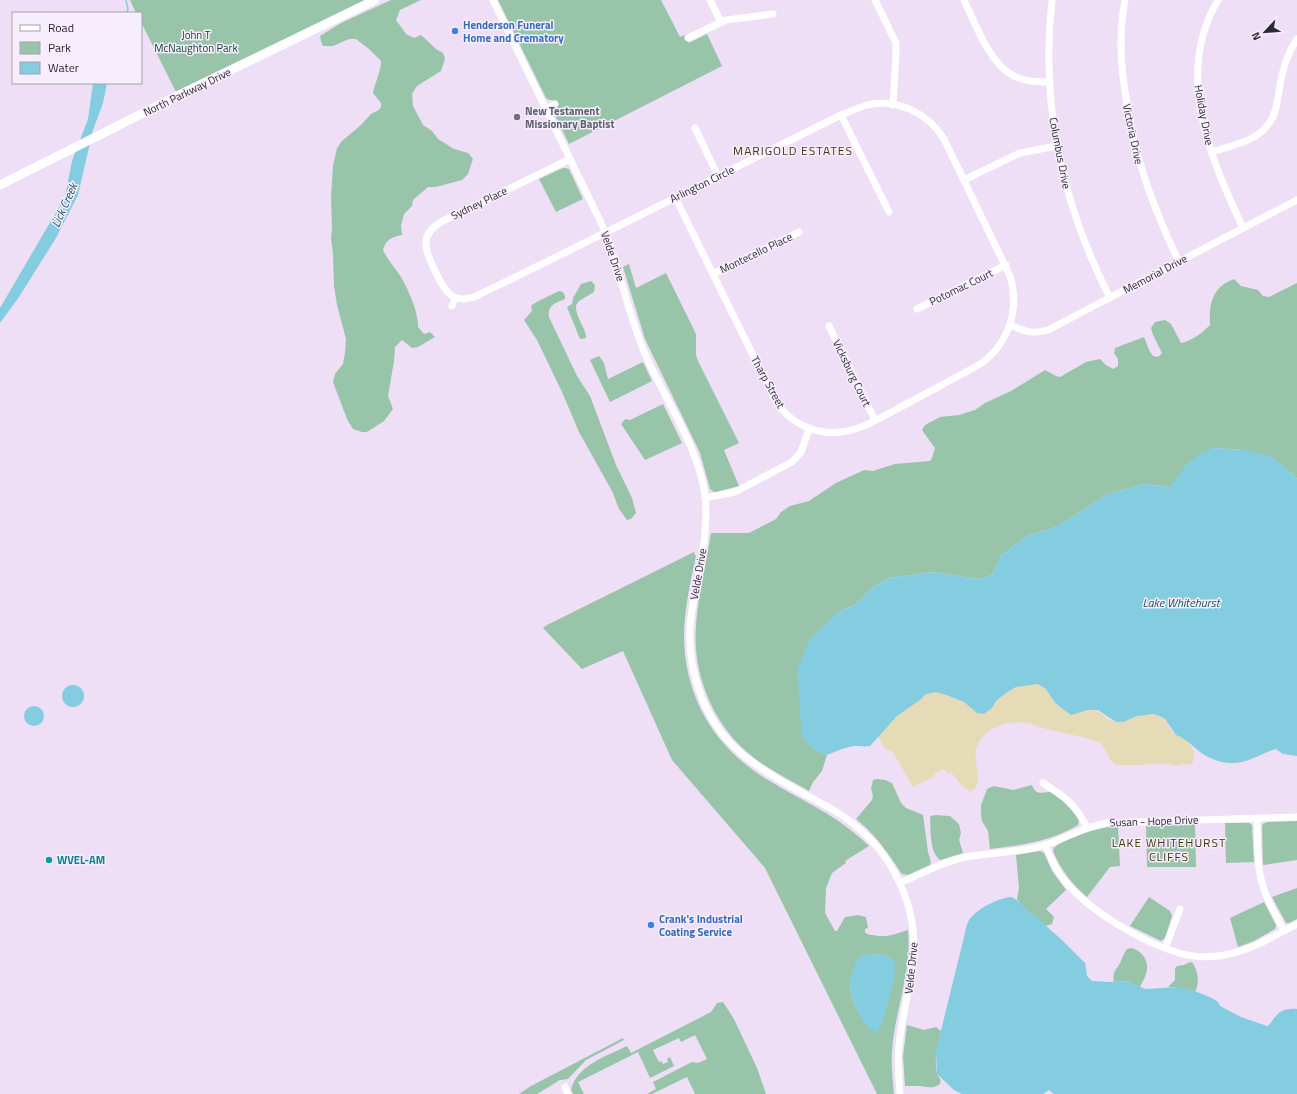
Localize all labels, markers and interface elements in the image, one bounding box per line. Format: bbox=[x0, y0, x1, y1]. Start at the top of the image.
legend bbox=[12, 12, 142, 84]
north arrow bbox=[1245, 12, 1285, 52]
place label: Henderson Funeral Home and Crematory bbox=[463, 17, 564, 46]
text: Road bbox=[48, 18, 74, 37]
marker: Henderson Funeral Home and Crematory bbox=[450, 26, 460, 36]
park label: John T McNaughton Park bbox=[154, 27, 238, 56]
text: N bbox=[1247, 29, 1265, 43]
text: Park bbox=[48, 38, 71, 57]
text: Water bbox=[48, 58, 79, 77]
street label: North Parkway Drive bbox=[140, 64, 234, 120]
street label: Holiday Drive bbox=[1190, 83, 1218, 147]
street label: Victoria Drive bbox=[1119, 102, 1147, 166]
place label: New Testament Missionary Baptist bbox=[525, 103, 614, 132]
marker: New Testament Missionary Baptist bbox=[512, 112, 522, 122]
street label: Columbus Drive bbox=[1045, 116, 1075, 191]
district label: MARIGOLD ESTATES bbox=[733, 141, 853, 160]
street label: Arlington Circle bbox=[667, 161, 737, 207]
water label: Lick Creek bbox=[46, 178, 83, 230]
street label: Sydney Place bbox=[448, 182, 510, 224]
street label: Montecello Place bbox=[717, 228, 795, 277]
street label: Velde Drive bbox=[597, 229, 629, 284]
street label: Memorial Drive bbox=[1120, 250, 1190, 298]
street label: Potomac Court bbox=[926, 265, 996, 309]
street label: Vicksburg Court bbox=[829, 337, 875, 409]
street label: Tharp Street bbox=[747, 353, 789, 411]
street label: Velde Drive bbox=[686, 547, 710, 601]
water label: Lake Whitehurst bbox=[1143, 593, 1221, 612]
street label: Susan - Hope Drive bbox=[1109, 811, 1199, 831]
district label: LAKE WHITEHURST CLIFFS bbox=[1112, 833, 1226, 866]
place label: WVEL-AM bbox=[57, 852, 105, 868]
marker: WVEL-AM bbox=[44, 855, 54, 865]
place label: Crank's Industrial Coating Service bbox=[659, 911, 743, 940]
marker: Crank's Industrial Coating Service bbox=[646, 920, 656, 930]
street label: Velde Drive bbox=[900, 941, 922, 995]

